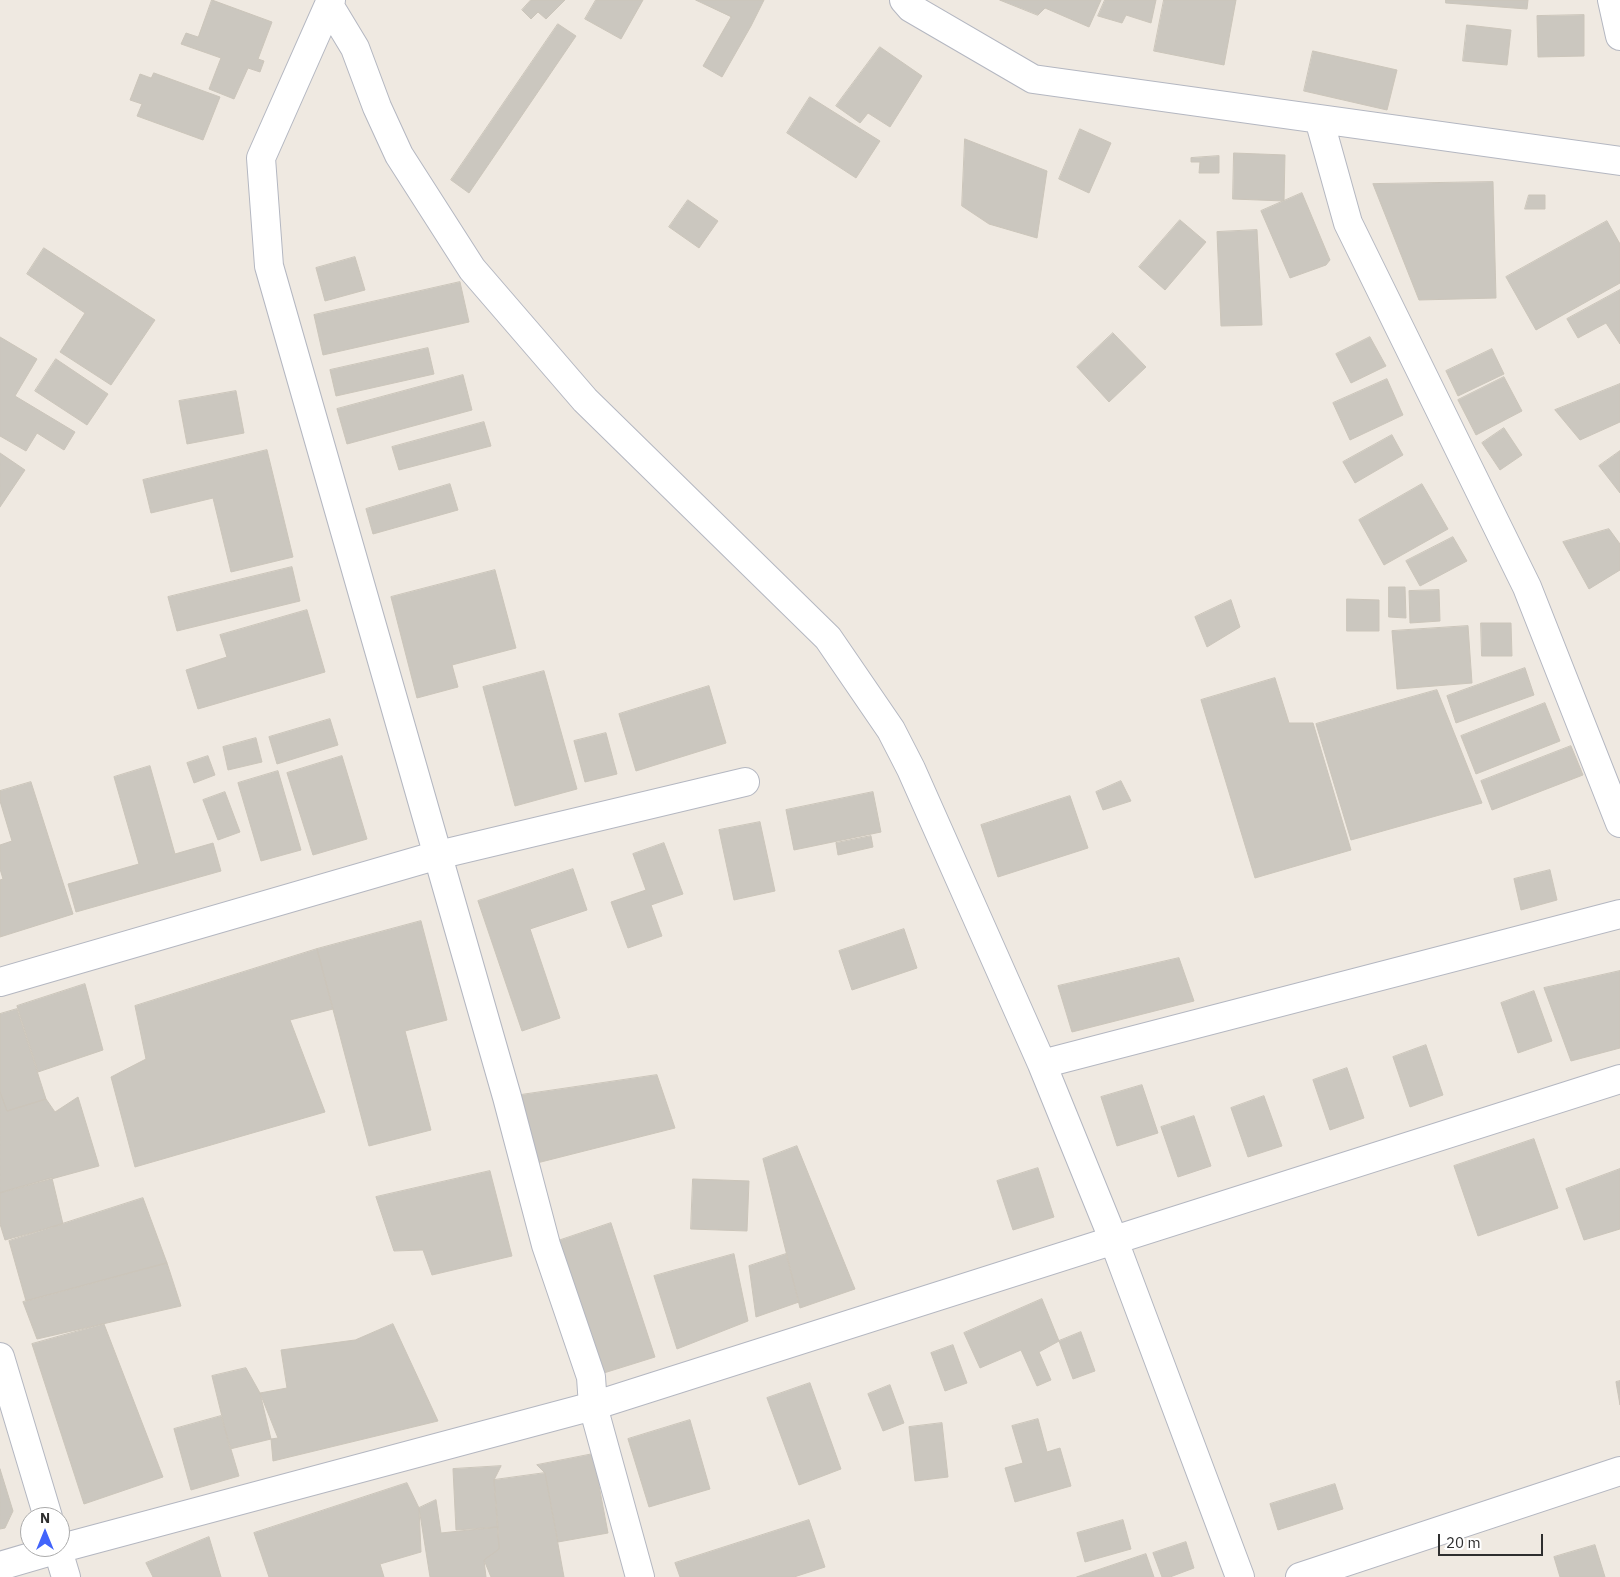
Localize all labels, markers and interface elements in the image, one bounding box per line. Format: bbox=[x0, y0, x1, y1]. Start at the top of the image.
north arrow bbox=[20, 1507, 70, 1557]
text: N bbox=[40, 1509, 50, 1527]
scale bar bbox=[1440, 1524, 1545, 1556]
text: 20 m bbox=[1446, 1533, 1481, 1552]

